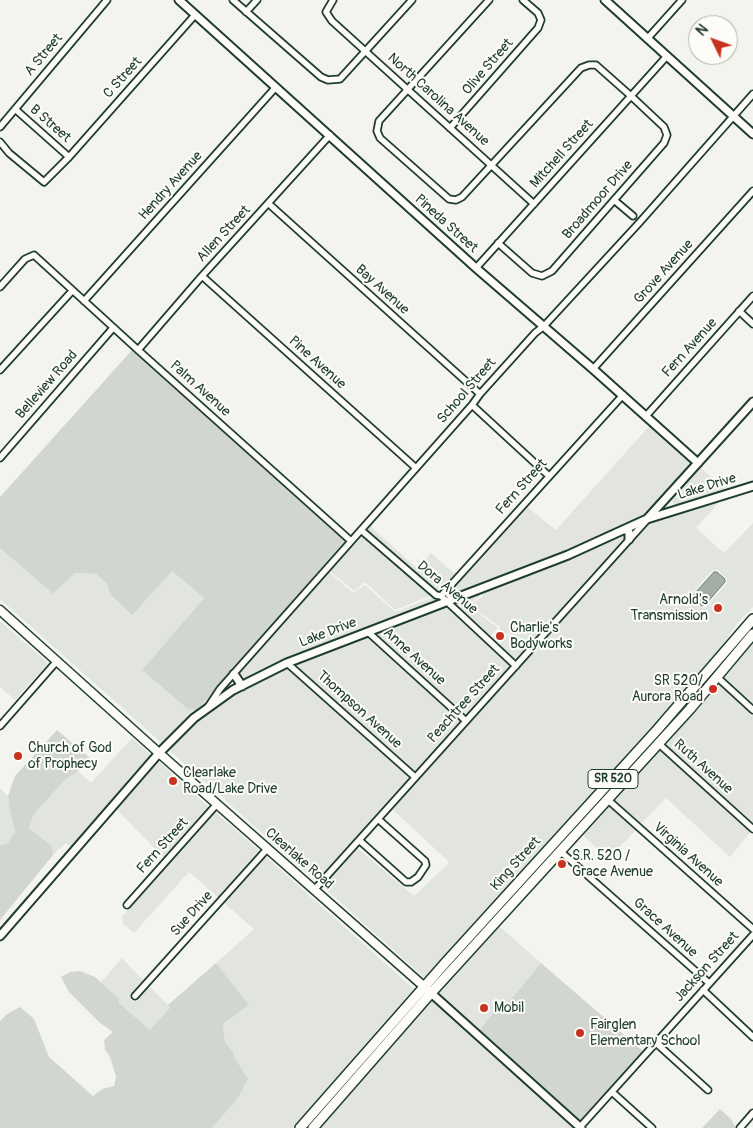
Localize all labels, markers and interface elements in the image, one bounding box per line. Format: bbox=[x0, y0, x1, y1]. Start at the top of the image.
north arrow bbox=[688, 15, 738, 65]
text: N bbox=[693, 21, 712, 40]
street label: A Street bbox=[21, 30, 67, 80]
street label: Olive Street bbox=[459, 35, 517, 99]
street label: North Carolina Avenue bbox=[384, 50, 492, 150]
street label: C Street bbox=[100, 54, 146, 102]
street label: B Street bbox=[26, 102, 74, 146]
street label: Mitchell Street bbox=[527, 116, 597, 192]
street label: Hendry Avenue bbox=[136, 148, 206, 224]
street label: Broadmoor Drive bbox=[559, 157, 637, 243]
street label: Pineda Street bbox=[411, 191, 481, 257]
street label: Allen Street bbox=[194, 202, 254, 266]
street label: Grove Avenue bbox=[631, 236, 697, 308]
street label: Bay Avenue bbox=[352, 262, 412, 318]
street label: Fern Avenue bbox=[659, 315, 721, 381]
street label: Pine Avenue bbox=[285, 333, 349, 393]
street label: Belleview Road bbox=[13, 347, 81, 423]
street label: School Street bbox=[434, 355, 500, 427]
street label: Palm Avenue bbox=[166, 357, 234, 421]
street label: Fern Street bbox=[493, 456, 551, 518]
street label: Lake Drive bbox=[676, 470, 738, 504]
street label: Dora Avenue bbox=[413, 558, 481, 618]
place label: Arnold's Transmission bbox=[630, 592, 708, 624]
marker: Arnold's Transmission bbox=[712, 602, 724, 614]
street label: Lake Drive bbox=[297, 614, 359, 652]
place label: Charlie's Bodyworks bbox=[510, 620, 572, 652]
street label: Anne Avenue bbox=[379, 625, 449, 689]
marker: Charlie's Bodyworks bbox=[494, 630, 506, 642]
street label: Peachtree Street bbox=[424, 661, 504, 747]
street label: Thompson Avenue bbox=[313, 668, 405, 752]
place label: SR 520/ Aurora Road bbox=[632, 673, 703, 706]
marker: SR 520/ Aurora Road bbox=[707, 683, 719, 695]
street label: Ruth Avenue bbox=[670, 736, 736, 798]
place label: Church of God of Prophecy bbox=[28, 740, 112, 772]
marker: Church of God of Prophecy bbox=[12, 750, 24, 762]
place label: Clearlake Road/Lake Drive bbox=[183, 765, 277, 798]
road number: SR 520 bbox=[588, 770, 638, 789]
marker: Clearlake Road/Lake Drive bbox=[167, 775, 179, 787]
street label: Fern Street bbox=[134, 815, 192, 877]
street label: Virginia Avenue bbox=[650, 819, 726, 891]
street label: Clearlake Road bbox=[261, 825, 337, 893]
street label: King Street bbox=[487, 834, 545, 894]
place label: S.R. 520 / Grace Avenue bbox=[572, 848, 653, 880]
marker: S.R. 520 / Grace Avenue bbox=[556, 858, 568, 870]
street label: Sue Drive bbox=[167, 888, 217, 940]
street label: Grace Avenue bbox=[629, 895, 701, 961]
street label: Jackson Street bbox=[671, 928, 743, 1006]
place label: Mobil bbox=[494, 1000, 524, 1016]
marker: Mobil bbox=[478, 1002, 490, 1014]
place label: Fairglen Elementary School bbox=[590, 1017, 701, 1050]
marker: Fairglen Elementary School bbox=[574, 1027, 586, 1039]

